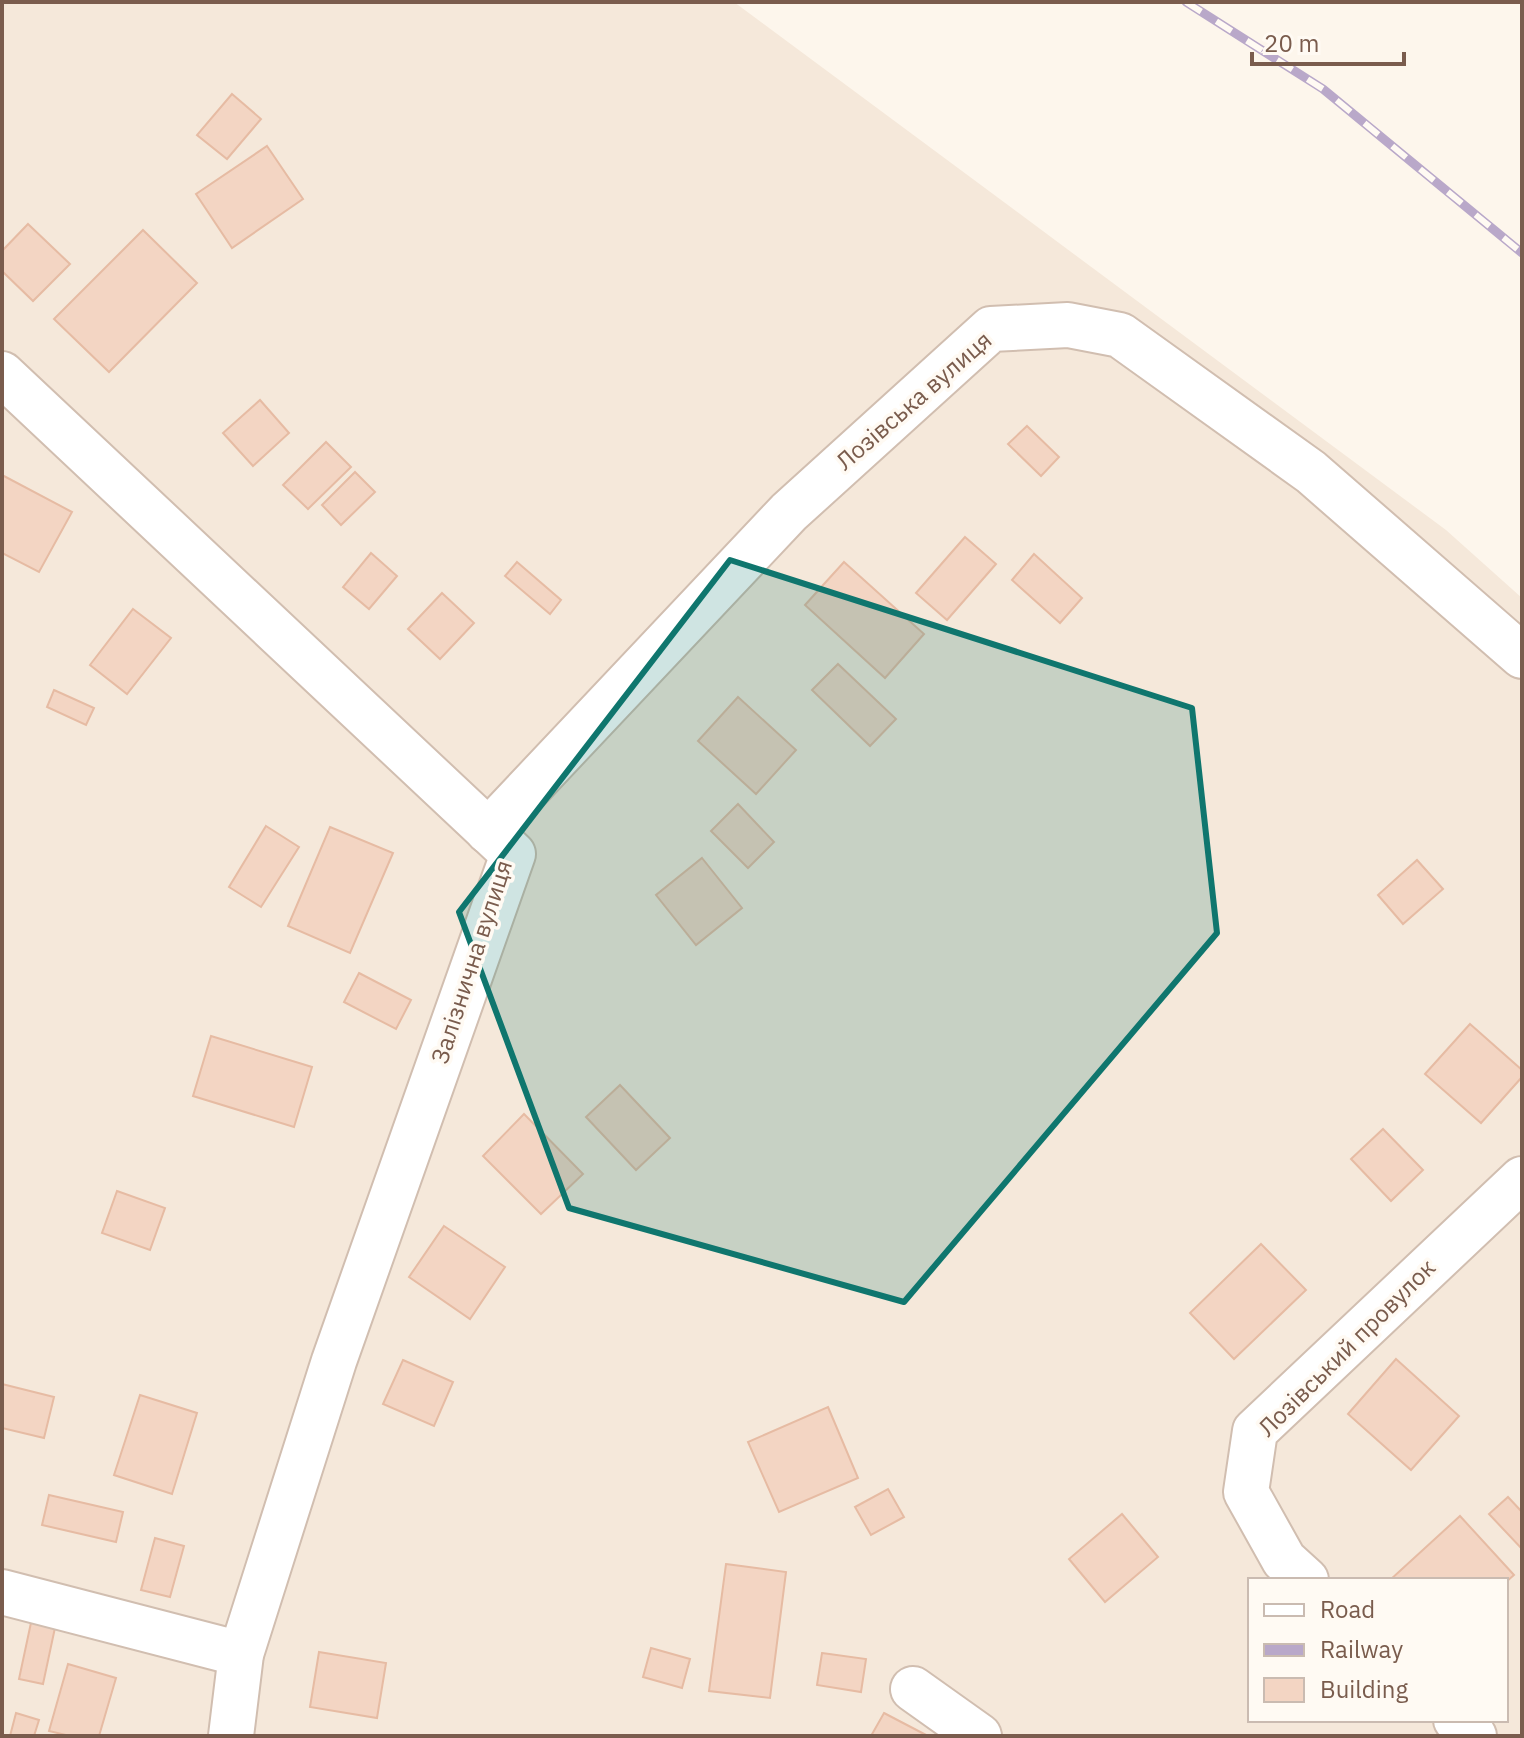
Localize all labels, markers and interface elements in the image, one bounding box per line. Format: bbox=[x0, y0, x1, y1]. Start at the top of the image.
scale bar bbox=[1252, 16, 1404, 66]
text: 20 m bbox=[1264, 27, 1319, 59]
street label: Лозівська вулиця bbox=[829, 324, 998, 477]
street label: Залізнична вулиця bbox=[423, 856, 519, 1068]
street label: Лозівський провулок bbox=[1251, 1252, 1442, 1443]
legend bbox=[1248, 1578, 1508, 1722]
text: Road bbox=[1320, 1593, 1375, 1625]
text: Railway bbox=[1320, 1633, 1403, 1665]
text: Building bbox=[1320, 1673, 1408, 1705]

